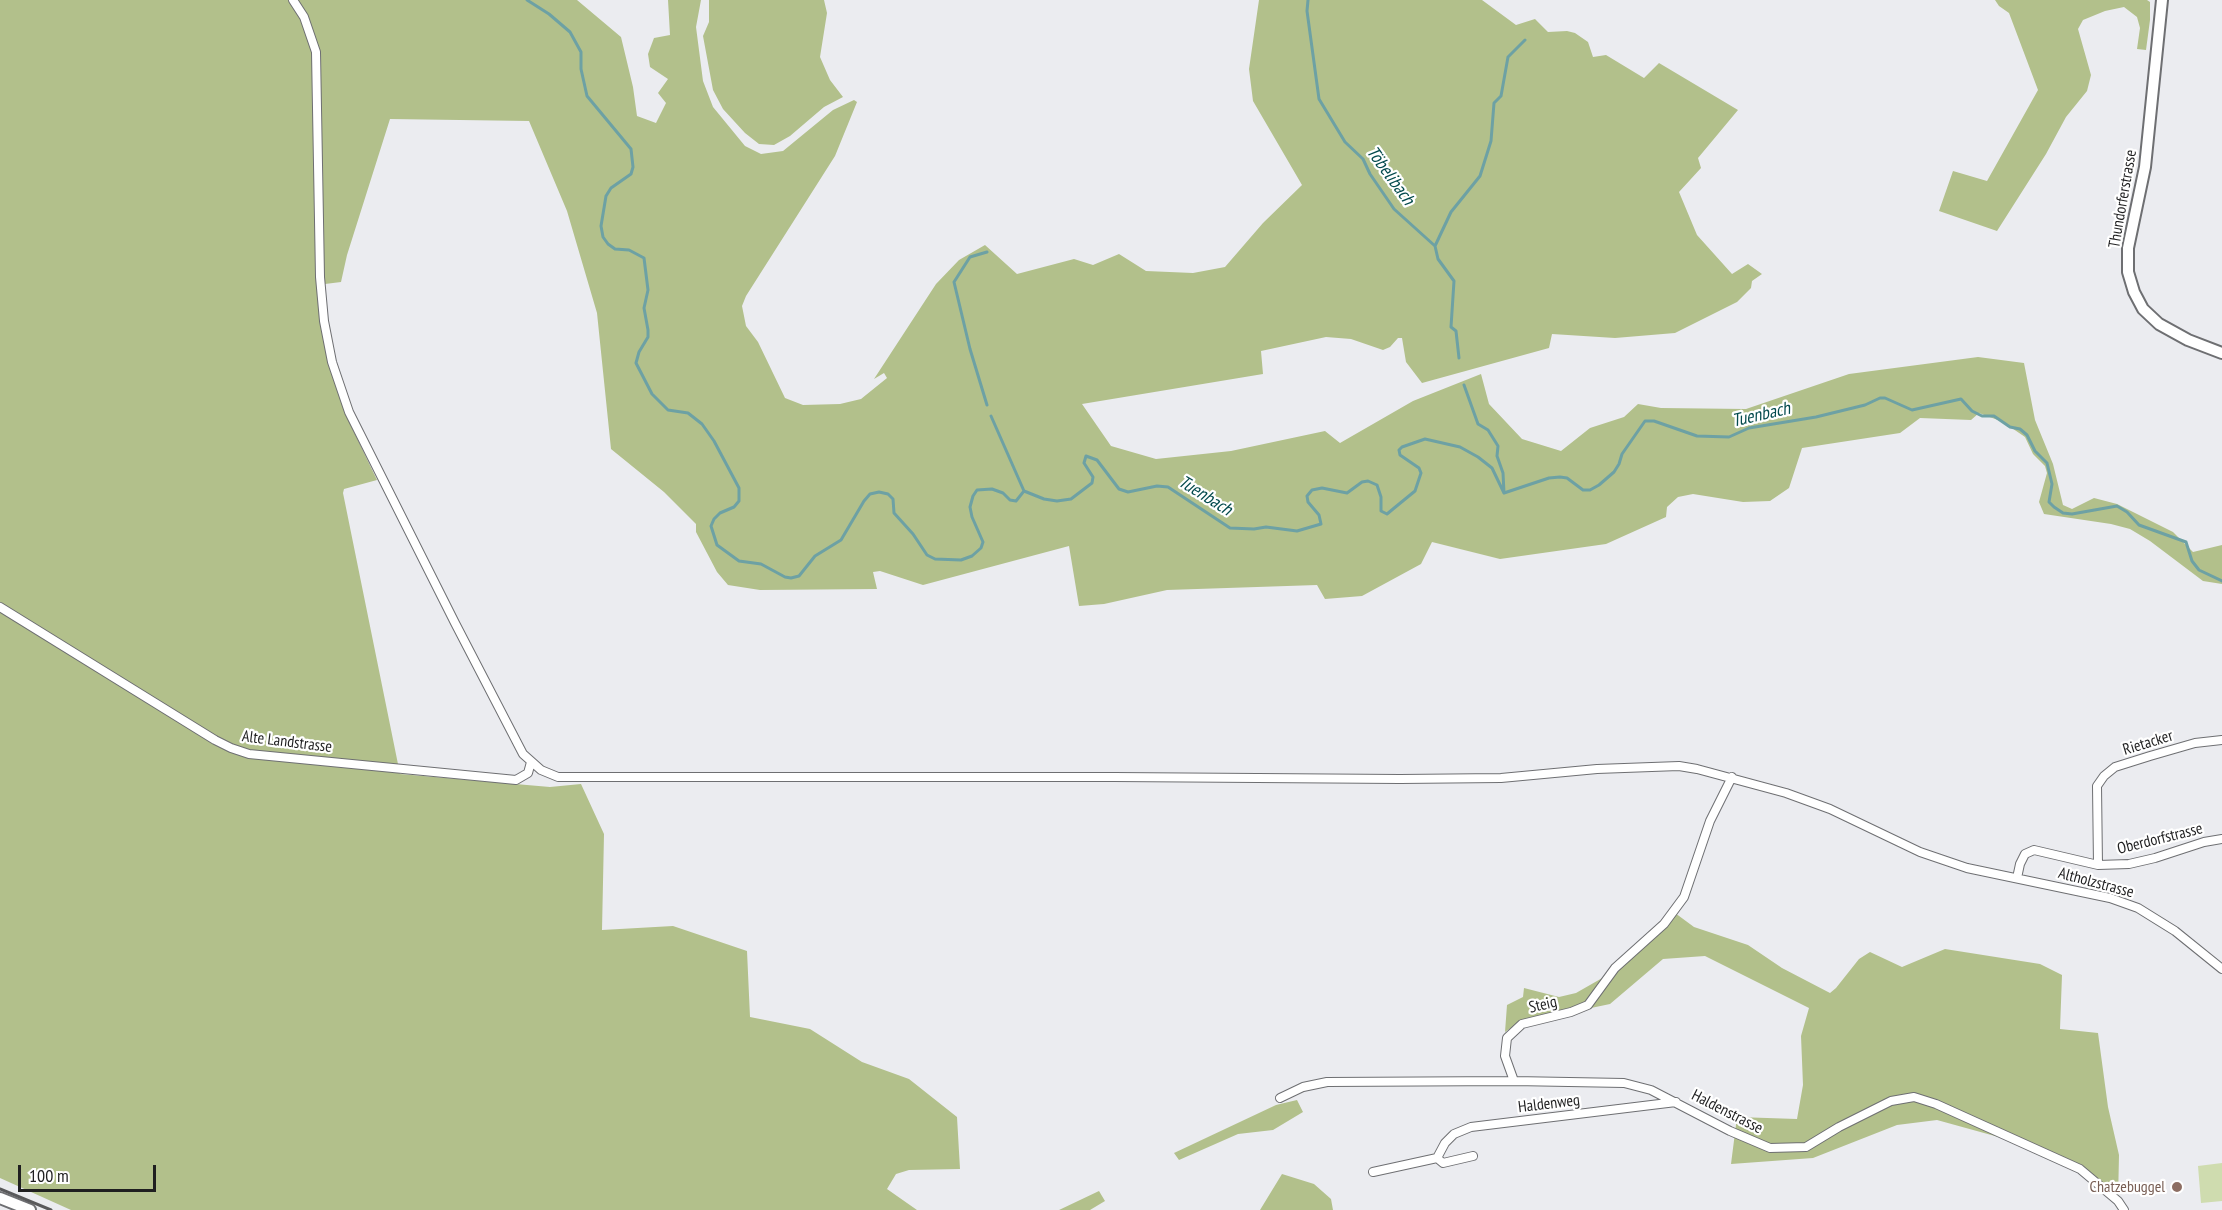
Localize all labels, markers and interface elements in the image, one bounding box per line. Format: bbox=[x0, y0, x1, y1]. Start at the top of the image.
water label: Töbelibach bbox=[1362, 142, 1418, 210]
street label: Thundorferstrasse bbox=[2105, 148, 2141, 250]
water label: Tuenbach bbox=[1730, 398, 1792, 432]
water label: Tuenbach bbox=[1174, 471, 1236, 521]
street label: Rietacker bbox=[2121, 726, 2175, 760]
street label: Alte Landstrasse bbox=[241, 727, 333, 757]
street label: Oberdorfstrasse bbox=[2115, 819, 2205, 859]
street label: Altholzstrasse bbox=[2056, 864, 2136, 902]
street label: Steig bbox=[1527, 992, 1559, 1018]
street label: Haldenstrasse bbox=[1688, 1086, 1766, 1138]
street label: Haldenweg bbox=[1517, 1091, 1581, 1117]
scale bar bbox=[21, 1153, 159, 1191]
text: 100 m bbox=[29, 1164, 69, 1187]
place label: Chatzebuggel bbox=[2090, 1177, 2165, 1197]
marker: Chatzebuggel bbox=[2170, 1180, 2184, 1194]

